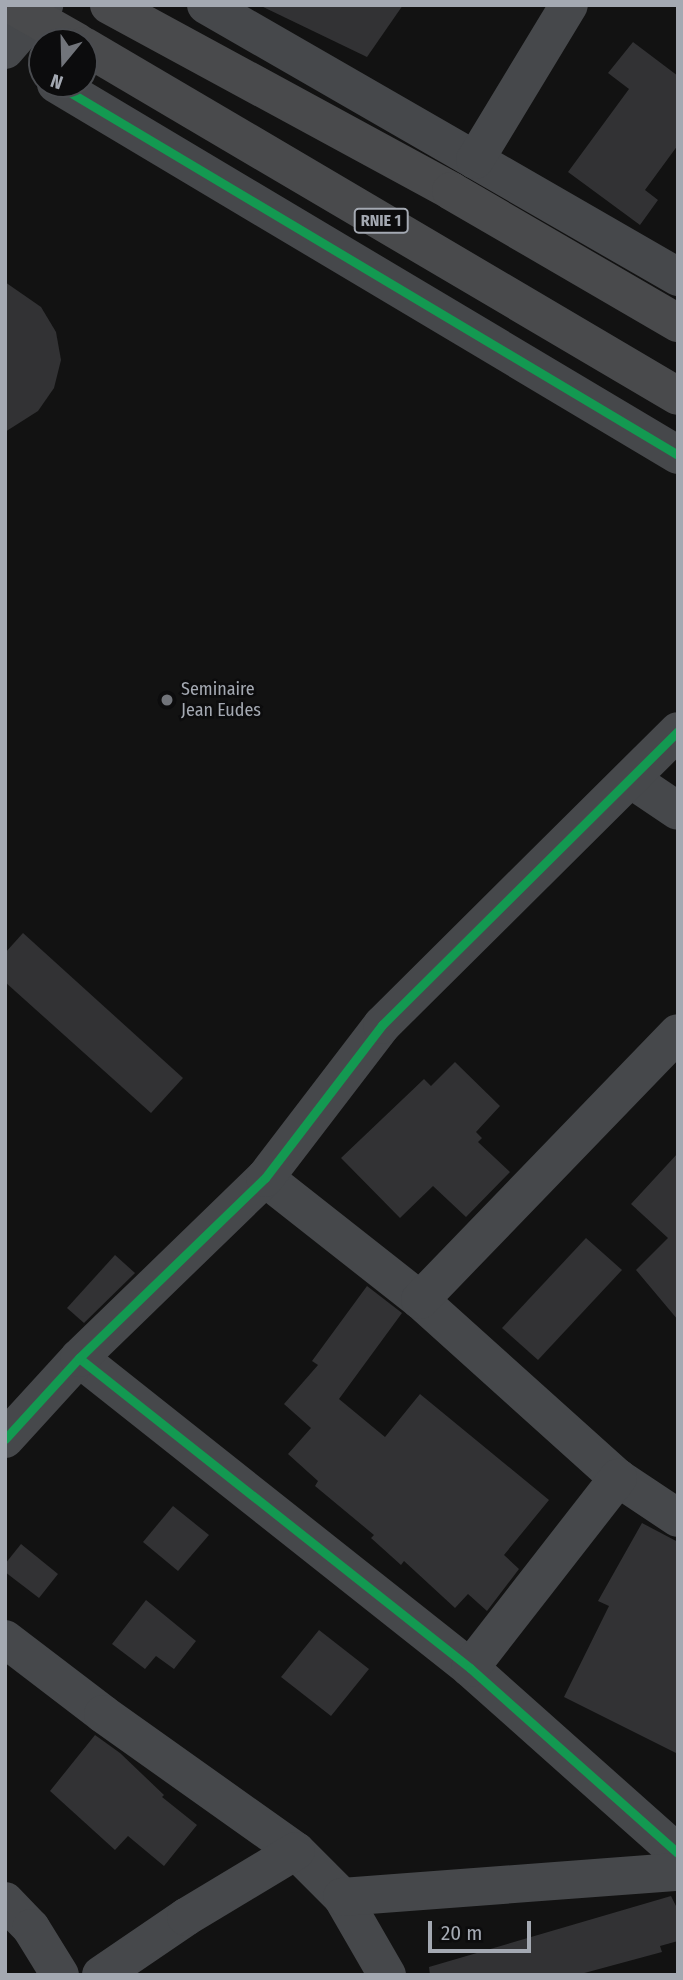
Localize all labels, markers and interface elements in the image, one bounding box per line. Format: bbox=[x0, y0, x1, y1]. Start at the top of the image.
north arrow bbox=[28, 28, 98, 98]
text: N bbox=[48, 69, 66, 94]
road number: RNIE 1 bbox=[353, 209, 409, 234]
place label: Seminaire Jean Eudes bbox=[181, 679, 261, 722]
marker: Seminaire Jean Eudes bbox=[159, 692, 175, 708]
scale bar bbox=[431, 1906, 534, 1950]
text: 20 m bbox=[441, 1920, 482, 1946]

